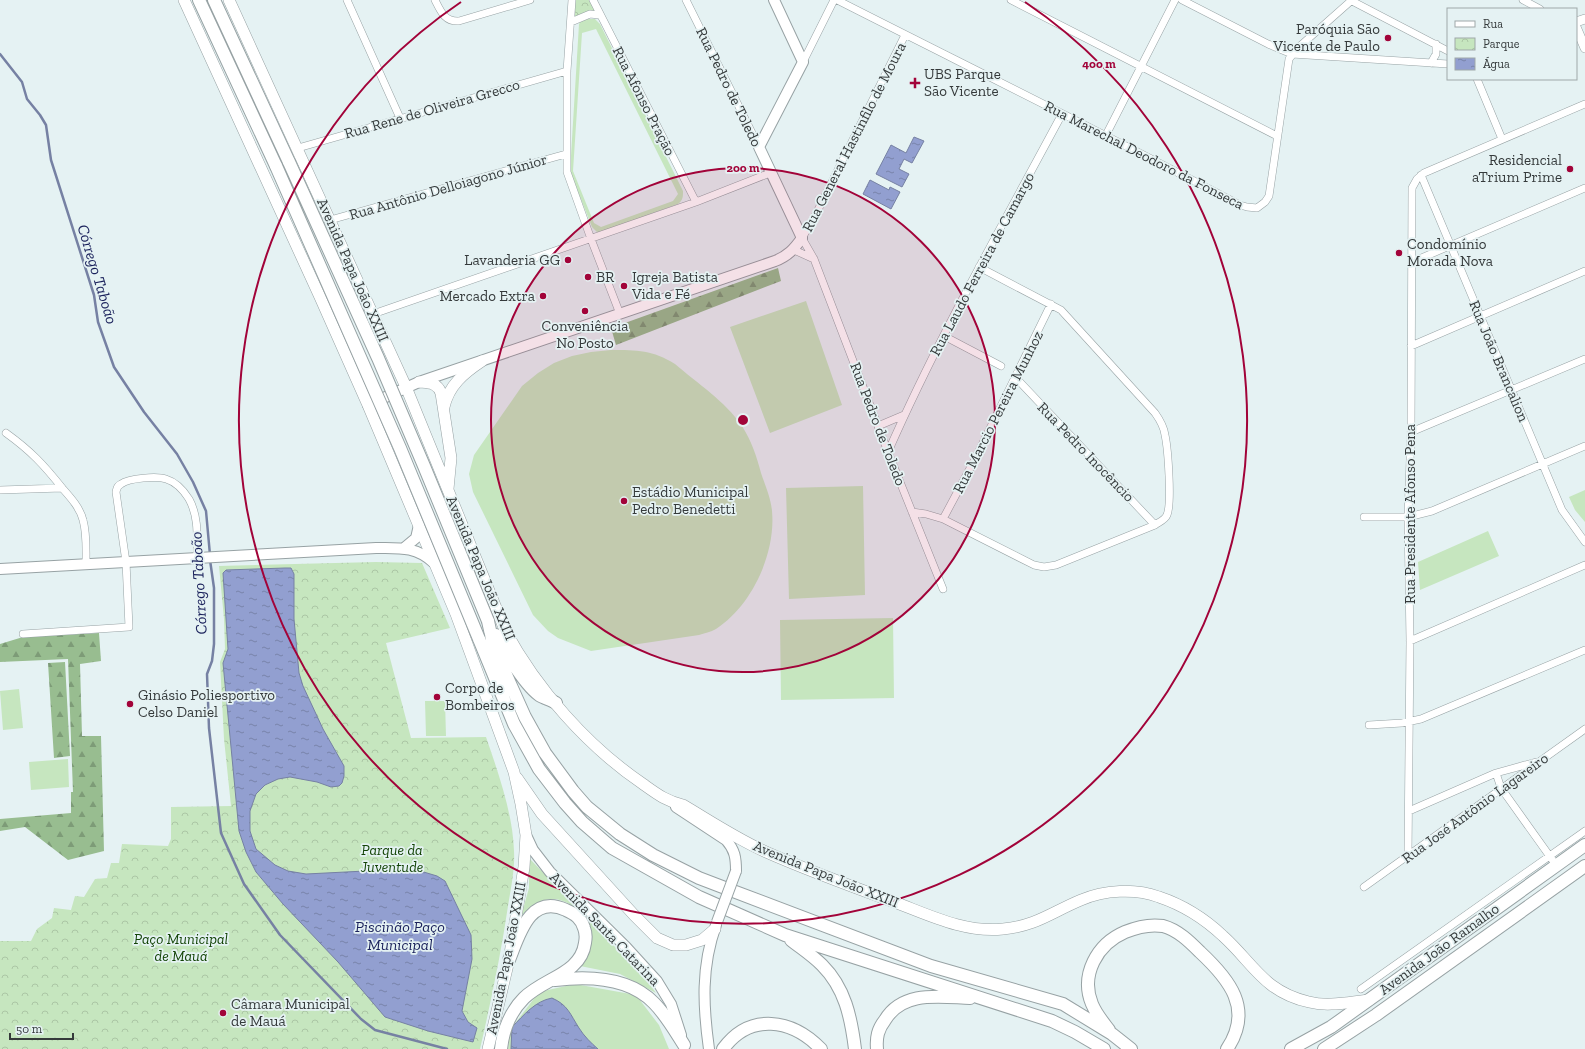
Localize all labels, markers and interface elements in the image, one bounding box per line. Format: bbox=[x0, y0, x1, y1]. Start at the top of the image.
legend bbox=[1447, 8, 1577, 80]
text: Rua bbox=[1483, 17, 1503, 31]
place label: Paróquia São Vicente de Paulo bbox=[1272, 20, 1380, 55]
street label: Rua Pedro de Toledo bbox=[692, 24, 766, 150]
marker: Paróquia São Vicente de Paulo bbox=[1383, 33, 1393, 43]
text: Parque bbox=[1483, 37, 1520, 51]
street label: Rua General Hastinfilo de Moura bbox=[798, 39, 910, 235]
street label: Rua Afonso Pração bbox=[609, 43, 679, 159]
text: Água bbox=[1483, 56, 1510, 71]
text: 400 m bbox=[1082, 57, 1116, 71]
place label: UBS Parque São Vicente bbox=[924, 65, 1001, 100]
street label: Rua Rene de Oliveira Grecco bbox=[342, 75, 522, 143]
marker: UBS Parque São Vicente bbox=[909, 77, 921, 89]
street label: Rua Marechal Deodoro da Fonseca bbox=[1041, 97, 1247, 213]
street label: Rua Antônio Delloiagono Júnior bbox=[347, 150, 549, 224]
place label: Residencial aTrium Prime bbox=[1472, 151, 1562, 186]
text: 200 m bbox=[726, 161, 760, 175]
marker: Residencial aTrium Prime bbox=[1565, 164, 1575, 174]
street label: Rua Laudo Ferreira de Camargo bbox=[926, 169, 1038, 359]
street label: Avenida Papa João XXIII bbox=[313, 195, 393, 345]
water label: Córrego Taboão bbox=[73, 222, 122, 326]
place label: Condomínio Morada Nova bbox=[1407, 235, 1493, 270]
marker: Condomínio Morada Nova bbox=[1394, 248, 1404, 258]
place label: Lavanderia GG bbox=[464, 251, 560, 269]
marker: Lavanderia GG bbox=[563, 255, 573, 265]
place label: BR bbox=[596, 268, 615, 286]
place label: Igreja Batista Vida e Fé bbox=[631, 268, 718, 303]
marker: BR bbox=[583, 272, 593, 282]
marker: Igreja Batista Vida e Fé bbox=[619, 281, 629, 291]
place label: Mercado Extra bbox=[440, 287, 535, 305]
marker: Mercado Extra bbox=[538, 291, 548, 301]
street label: Rua João Brancalion bbox=[1465, 297, 1533, 425]
marker: Conveniência No Posto bbox=[580, 306, 590, 316]
place label: Conveniência No Posto bbox=[542, 317, 628, 352]
street label: Rua Marcio Pereira Munhoz bbox=[949, 328, 1047, 496]
street label: Rua Pedro de Toledo bbox=[846, 360, 910, 489]
street label: Rua Pedro Inocêncio bbox=[1034, 398, 1138, 506]
centre of rings bbox=[736, 413, 750, 427]
street label: Rua Presidente Afonso Pena bbox=[1401, 424, 1419, 604]
place label: Estádio Municipal Pedro Benedetti bbox=[632, 483, 749, 518]
street label: Avenida Papa João XXIII bbox=[442, 493, 520, 643]
marker: Estádio Municipal Pedro Benedetti bbox=[619, 496, 629, 506]
water label: Córrego Taboão bbox=[186, 531, 211, 635]
place label: Corpo de Bombeiros bbox=[445, 679, 515, 714]
place label: Ginásio Poliesportivo Celso Daniel bbox=[138, 686, 275, 721]
marker: Corpo de Bombeiros bbox=[432, 692, 442, 702]
marker: Ginásio Poliesportivo Celso Daniel bbox=[125, 699, 135, 709]
street label: Rua José Antônio Lagareiro bbox=[1398, 749, 1552, 867]
street label: Avenida Papa João XXIII bbox=[751, 837, 902, 911]
park label: Parque da Juventude bbox=[360, 841, 423, 876]
street label: Avenida Santa Catarina bbox=[546, 868, 664, 990]
street label: Avenida Papa João XXIII bbox=[482, 880, 530, 1036]
street label: Avenida João Ramalho bbox=[1375, 899, 1503, 999]
water label: Piscinão Paço Municipal bbox=[355, 917, 445, 954]
park label: Paço Municipal de Mauá bbox=[134, 930, 228, 965]
place label: Câmara Municipal de Mauá bbox=[231, 995, 350, 1030]
marker: Câmara Municipal de Mauá bbox=[218, 1008, 228, 1018]
scale bar bbox=[10, 1015, 73, 1041]
text: 50 m bbox=[16, 1022, 43, 1036]

